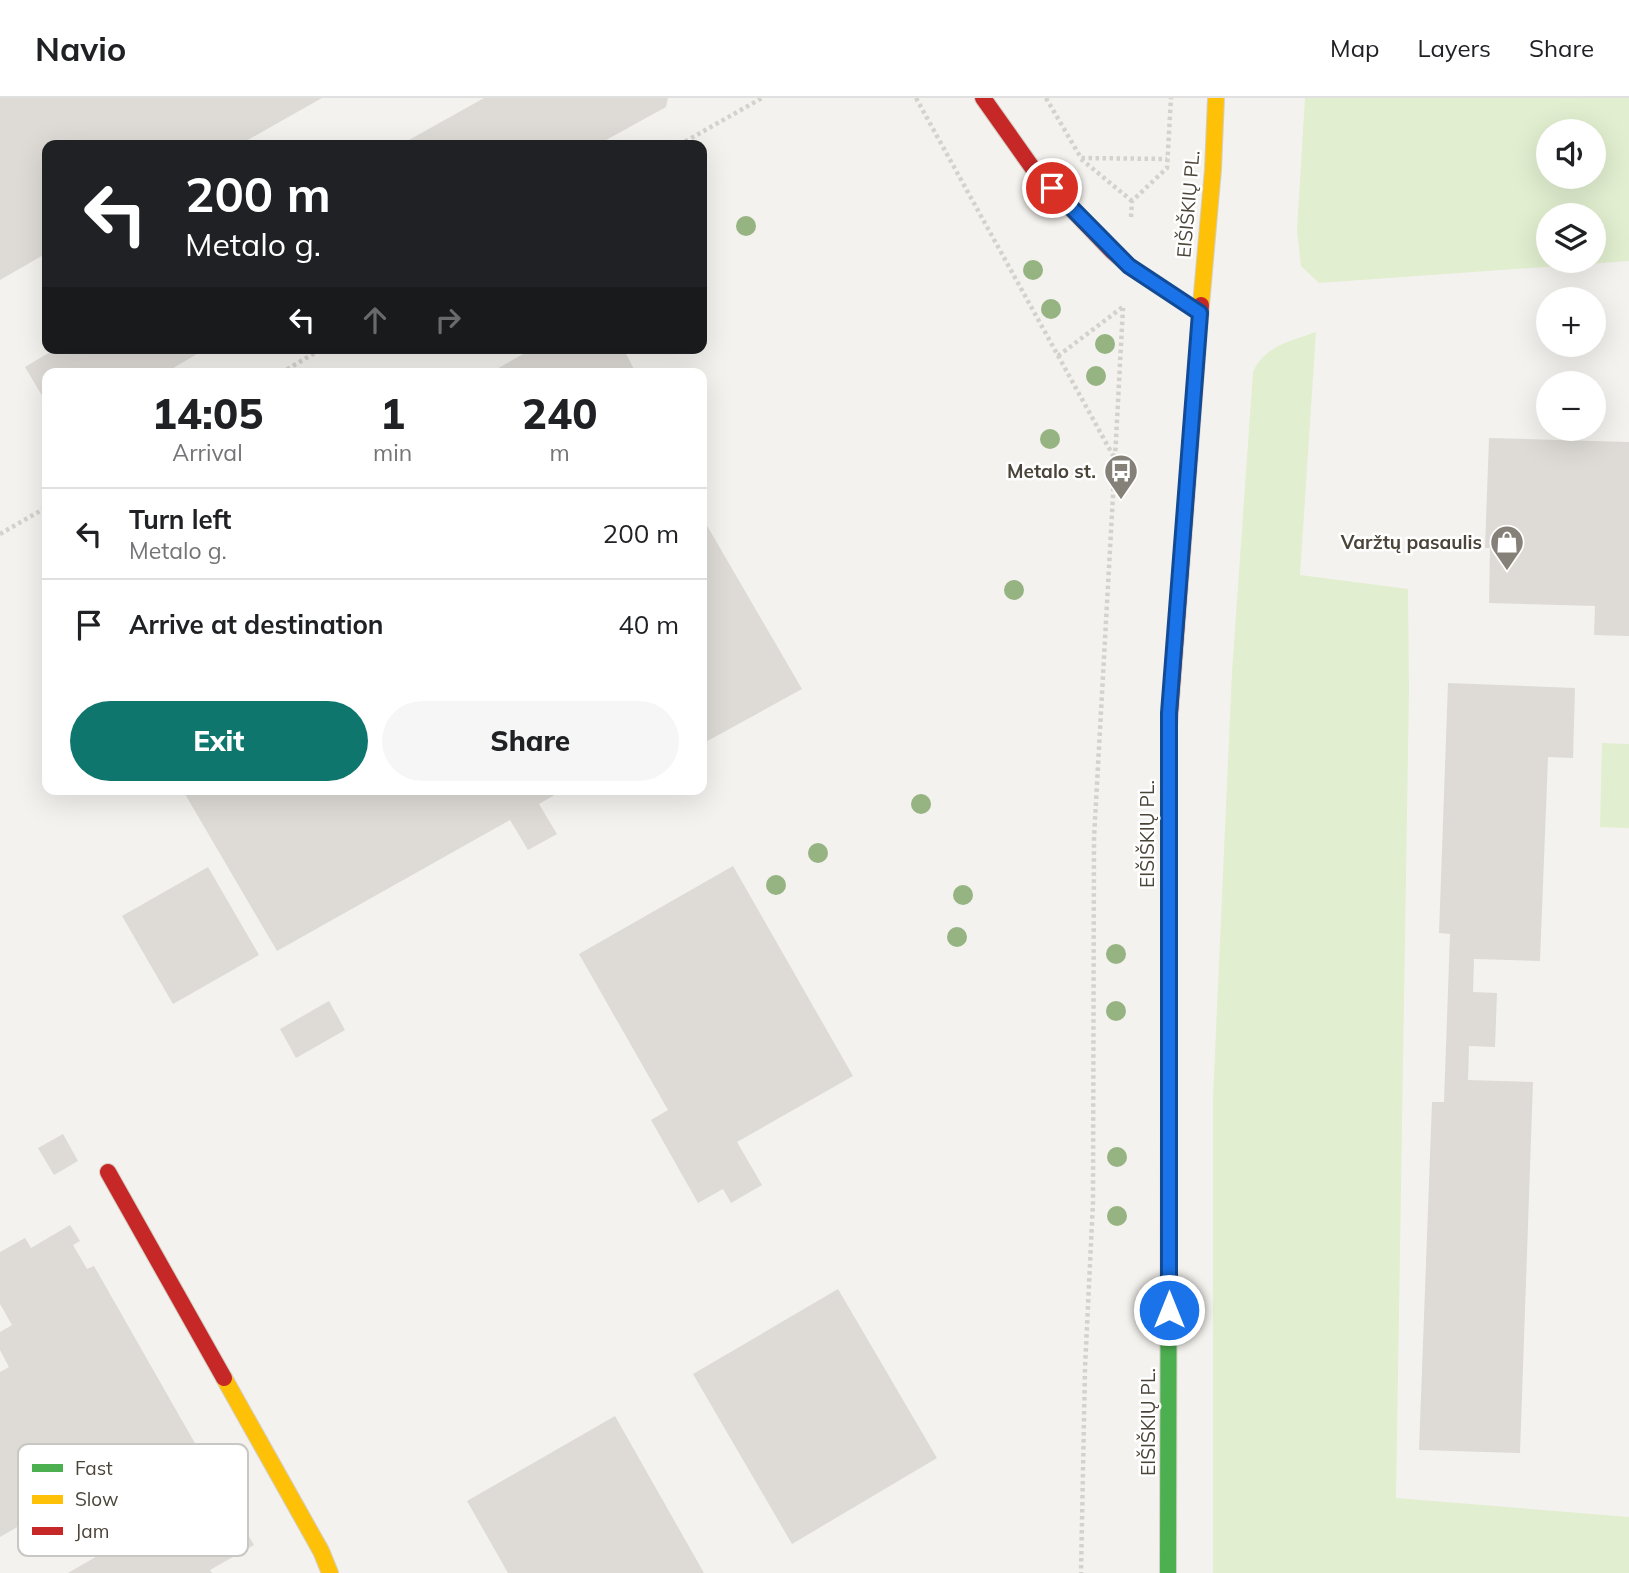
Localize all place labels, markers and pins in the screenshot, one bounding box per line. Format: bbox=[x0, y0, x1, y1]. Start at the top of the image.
pin bbox=[1022, 158, 1082, 218]
bus stop icon: Metalo st. bbox=[1102, 452, 1140, 501]
place label: Metalo st. bbox=[1007, 459, 1096, 483]
shop icon: Varžtų pasaulis bbox=[1488, 523, 1526, 572]
place label: Varžtų pasaulis bbox=[1340, 530, 1482, 554]

